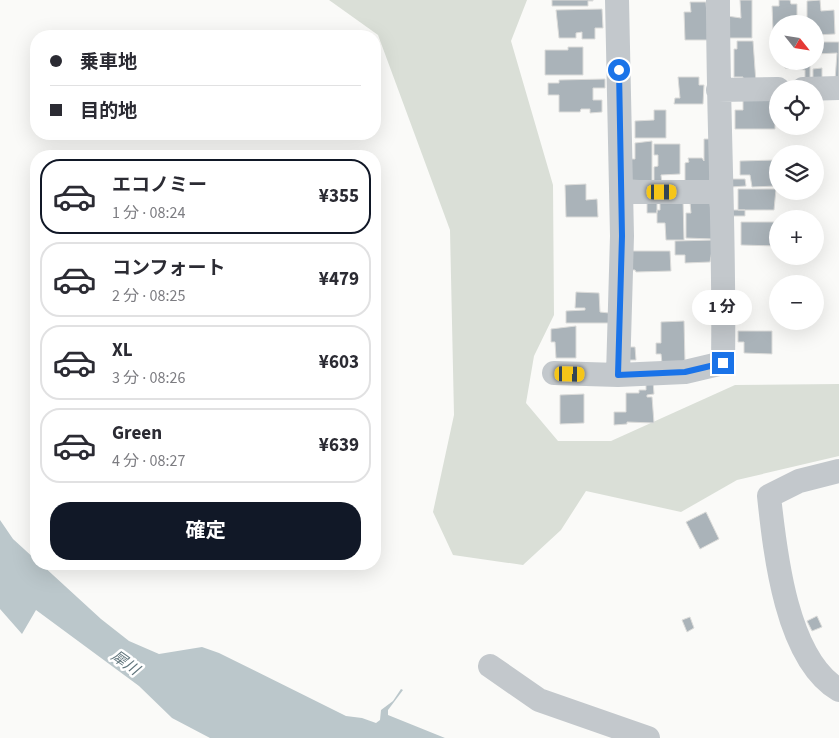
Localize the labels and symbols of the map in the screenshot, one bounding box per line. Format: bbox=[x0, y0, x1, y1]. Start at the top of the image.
north arrow bbox=[769, 15, 824, 70]
route start bbox=[608, 59, 630, 81]
car bbox=[647, 185, 677, 200]
callout: 1 分 bbox=[693, 290, 753, 326]
route end bbox=[712, 352, 734, 374]
car bbox=[554, 366, 585, 382]
water label: 犀川 bbox=[107, 646, 145, 681]

